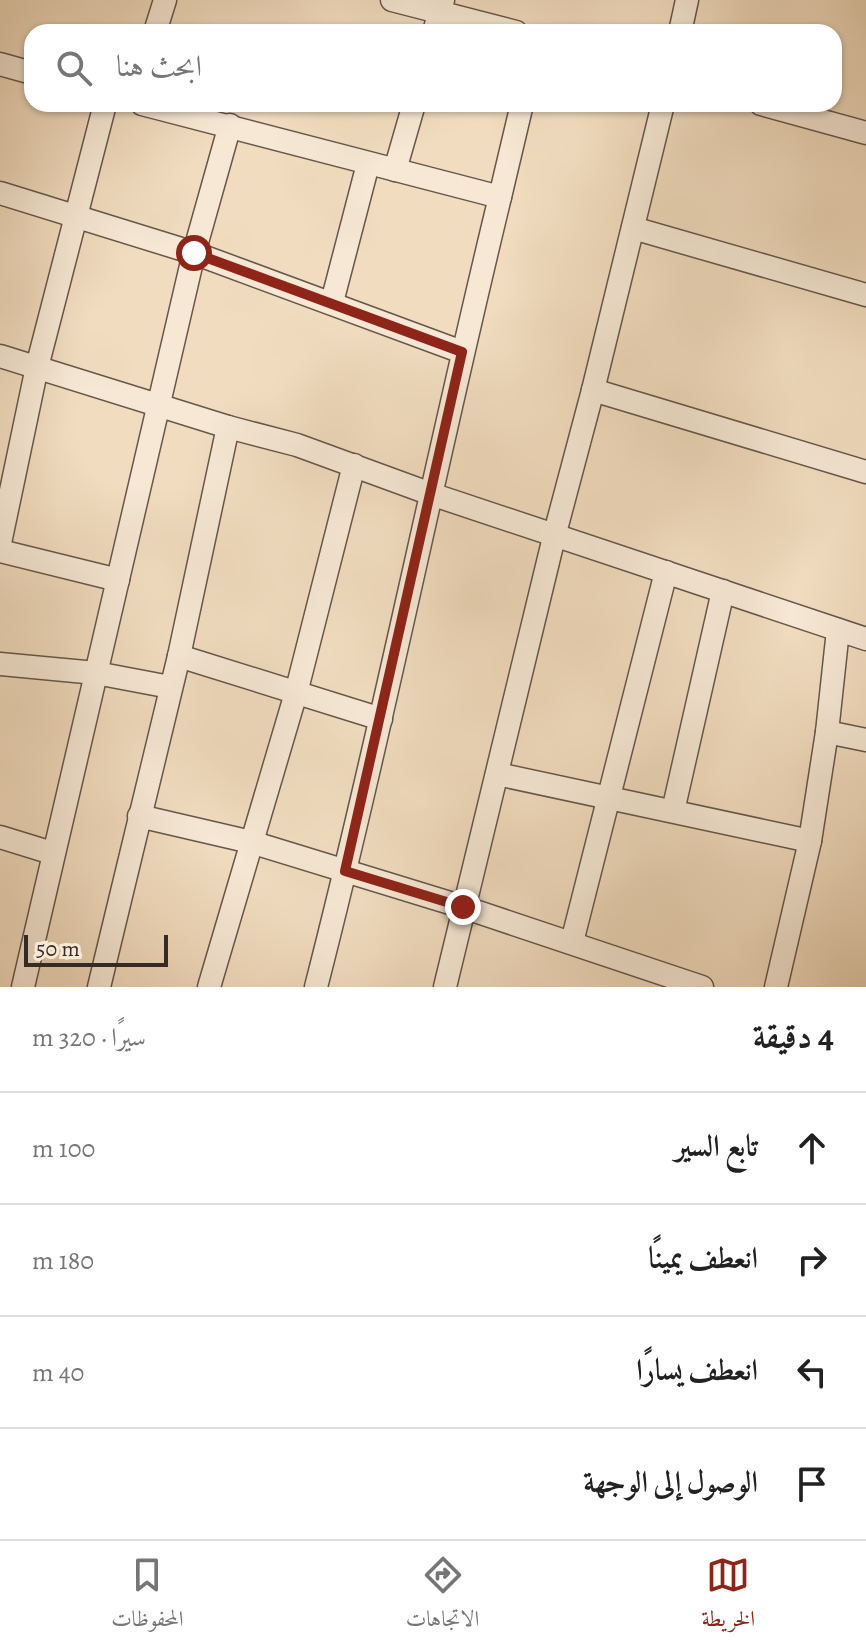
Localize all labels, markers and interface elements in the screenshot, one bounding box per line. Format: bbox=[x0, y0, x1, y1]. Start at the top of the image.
search box bbox=[24, 24, 842, 112]
icon: search bbox=[52, 46, 96, 90]
text: ابحث هنا bbox=[116, 46, 202, 86]
route start bbox=[176, 235, 212, 271]
route end bbox=[445, 889, 481, 925]
scale bar bbox=[24, 931, 168, 967]
text: 50 m bbox=[36, 934, 80, 964]
text: 4 دقيقة bbox=[753, 1012, 834, 1059]
text: سيرًا · 320 m bbox=[32, 1020, 146, 1055]
text: تابع السير bbox=[674, 1126, 758, 1166]
icon: ahead bbox=[790, 1126, 834, 1170]
text: 100 m bbox=[32, 1131, 95, 1166]
text: انعطف يمينًا bbox=[648, 1238, 758, 1278]
icon: right bbox=[790, 1238, 834, 1282]
text: 180 m bbox=[32, 1243, 94, 1278]
text: انعطف يسارًا bbox=[636, 1350, 758, 1390]
icon: left bbox=[790, 1350, 834, 1394]
text: 40 m bbox=[32, 1355, 84, 1390]
text: الوصول إلى الوجهة bbox=[583, 1462, 758, 1502]
icon: arrive bbox=[790, 1462, 834, 1506]
tab: المحفوظات bbox=[111, 1553, 184, 1640]
tab: الاتجاهات bbox=[406, 1553, 479, 1640]
tab: الخريطة bbox=[701, 1553, 755, 1640]

